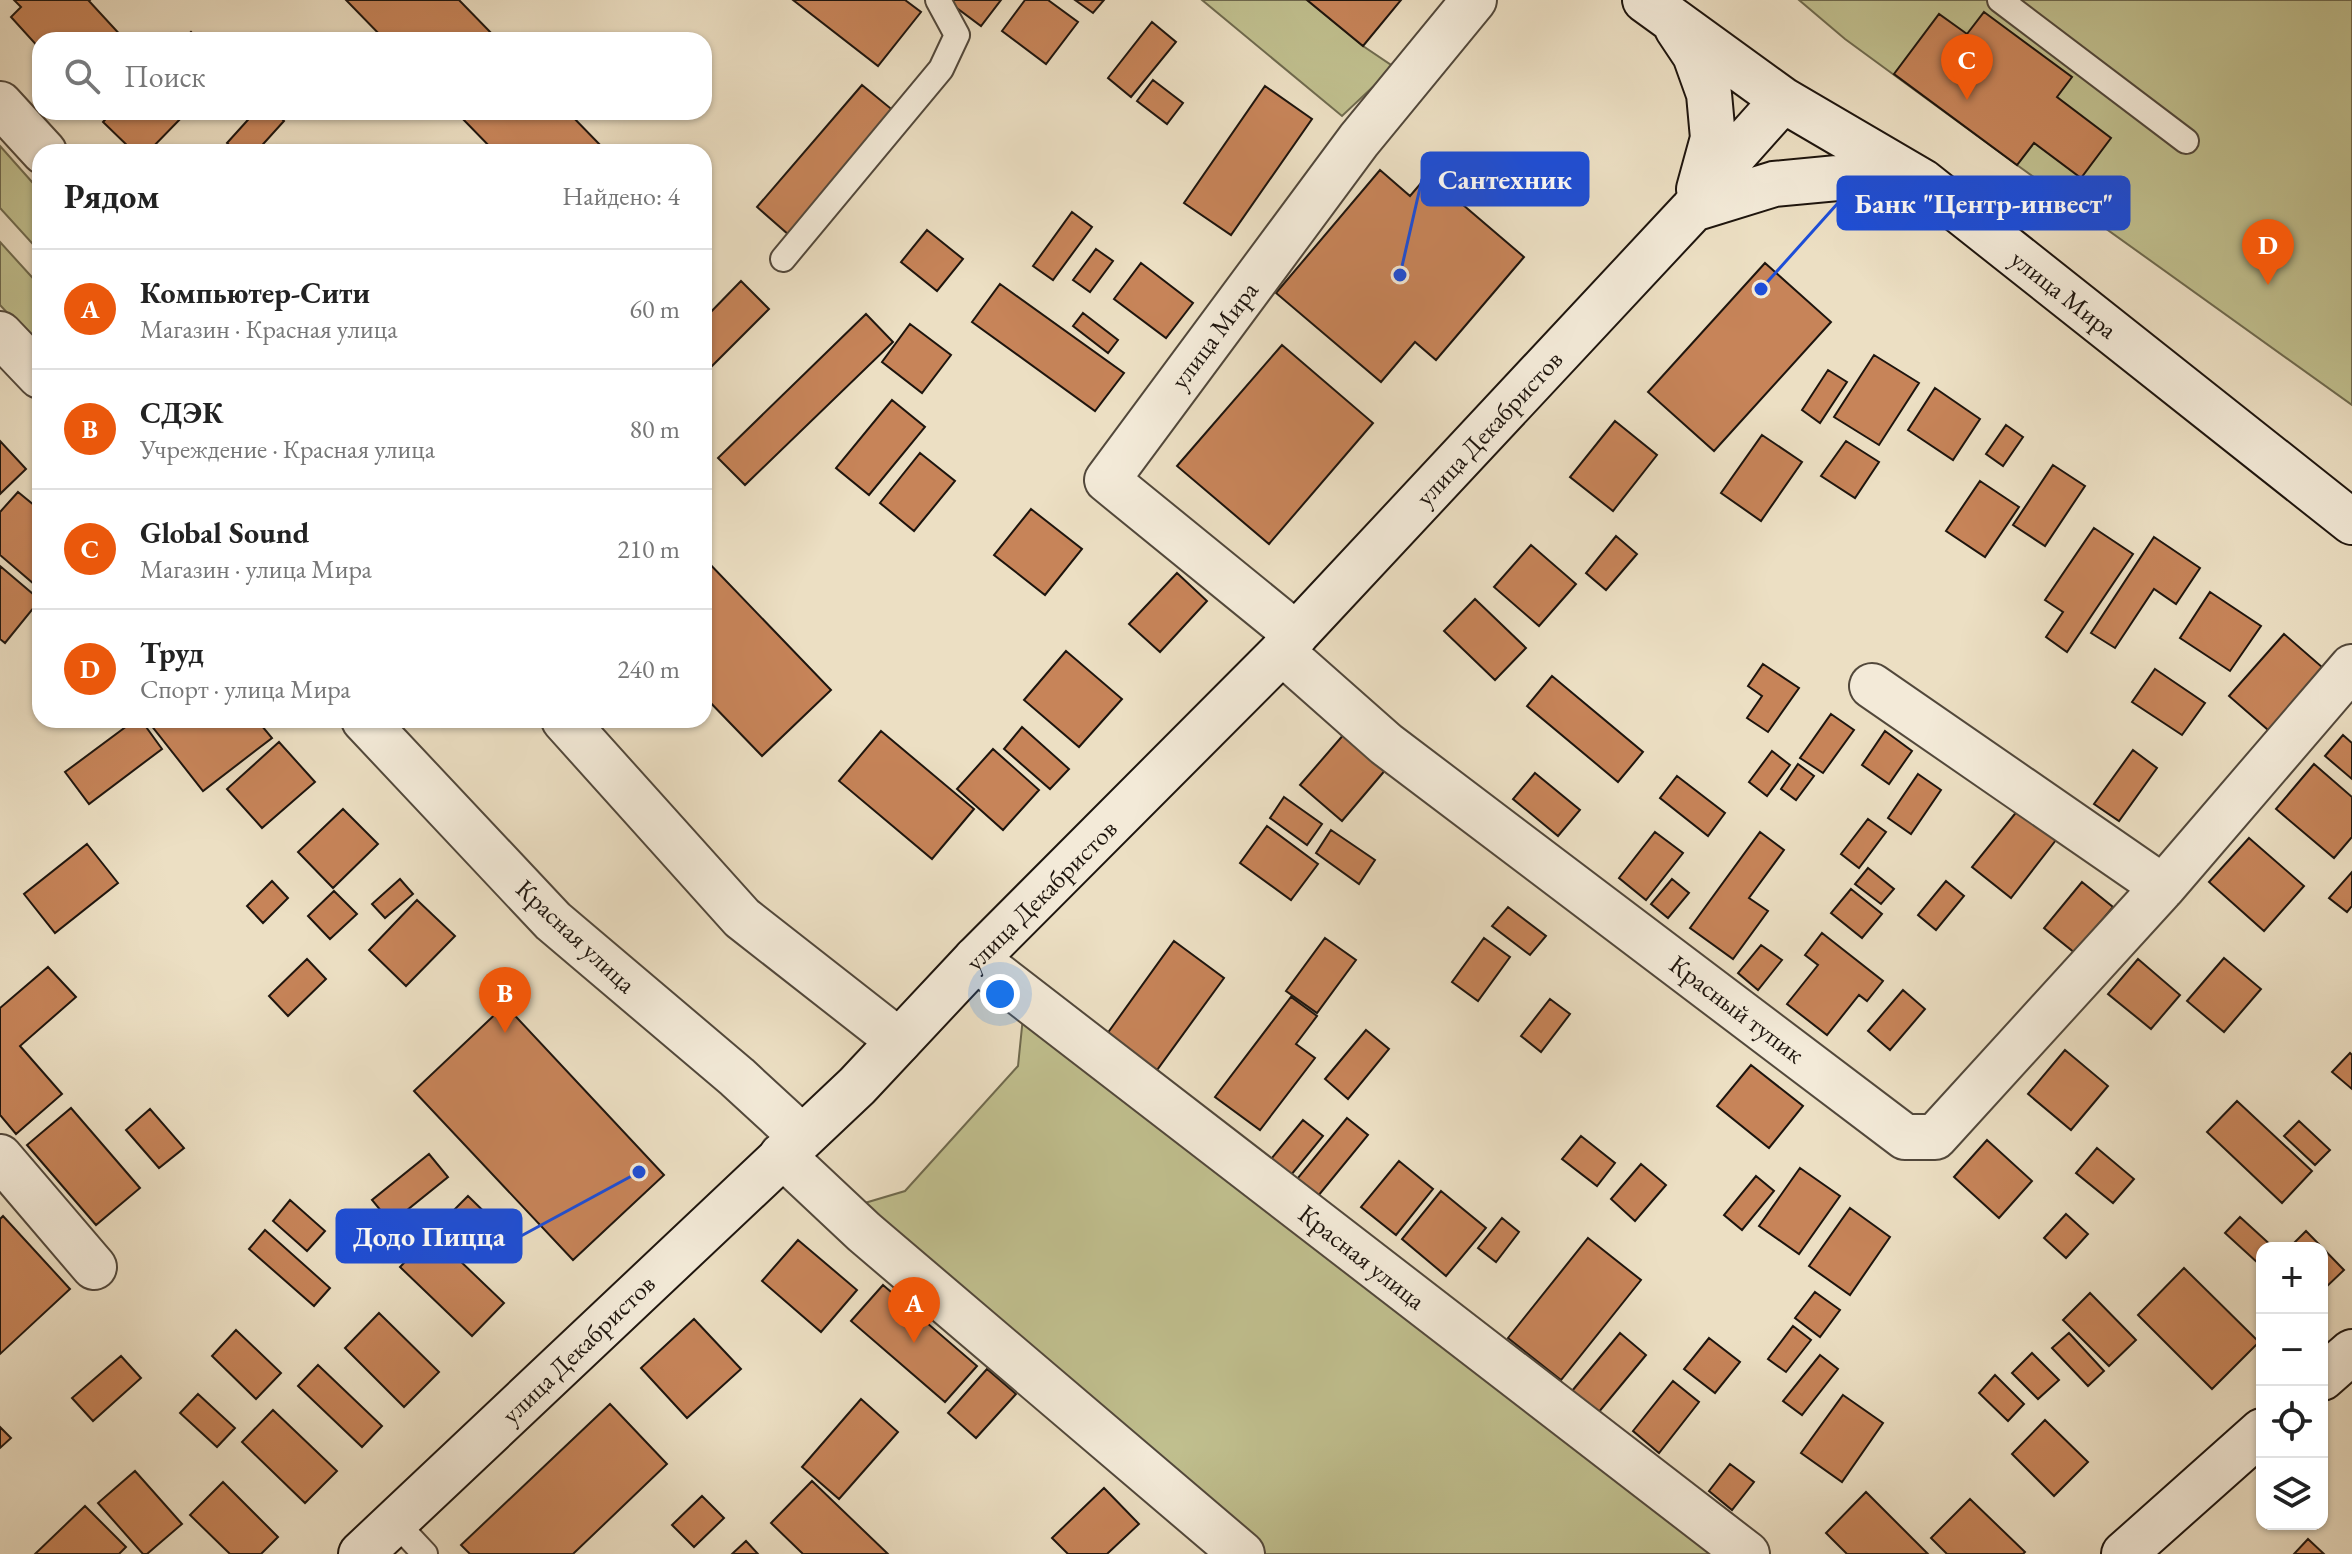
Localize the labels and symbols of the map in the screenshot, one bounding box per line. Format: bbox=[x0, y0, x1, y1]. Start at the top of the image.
pin: C bbox=[1941, 34, 1993, 100]
callout: Сантехник bbox=[1422, 153, 1588, 205]
text: Сантехник bbox=[1438, 161, 1573, 197]
callout: Банк "Центр-инвест" bbox=[1838, 177, 2129, 229]
text: Банк "Центр-инвест" bbox=[1854, 185, 2114, 221]
pin: D bbox=[2242, 219, 2294, 285]
street label: улица Мира bbox=[2004, 242, 2125, 347]
street label: улица Мира bbox=[1162, 274, 1266, 396]
street label: улица Декабристов bbox=[1408, 343, 1570, 513]
street label: улица Декабристов bbox=[958, 812, 1124, 978]
street label: Красная улица bbox=[509, 872, 644, 1001]
street label: Красный тупик bbox=[1663, 947, 1812, 1071]
pin: B bbox=[479, 967, 531, 1033]
your location bbox=[980, 974, 1020, 1014]
street label: Красная улица bbox=[1292, 1197, 1433, 1318]
callout: Додо Пицца bbox=[337, 1210, 521, 1262]
text: Додо Пицца bbox=[353, 1218, 506, 1254]
street label: улица Декабристов bbox=[494, 1267, 662, 1431]
pin: A bbox=[888, 1277, 940, 1343]

